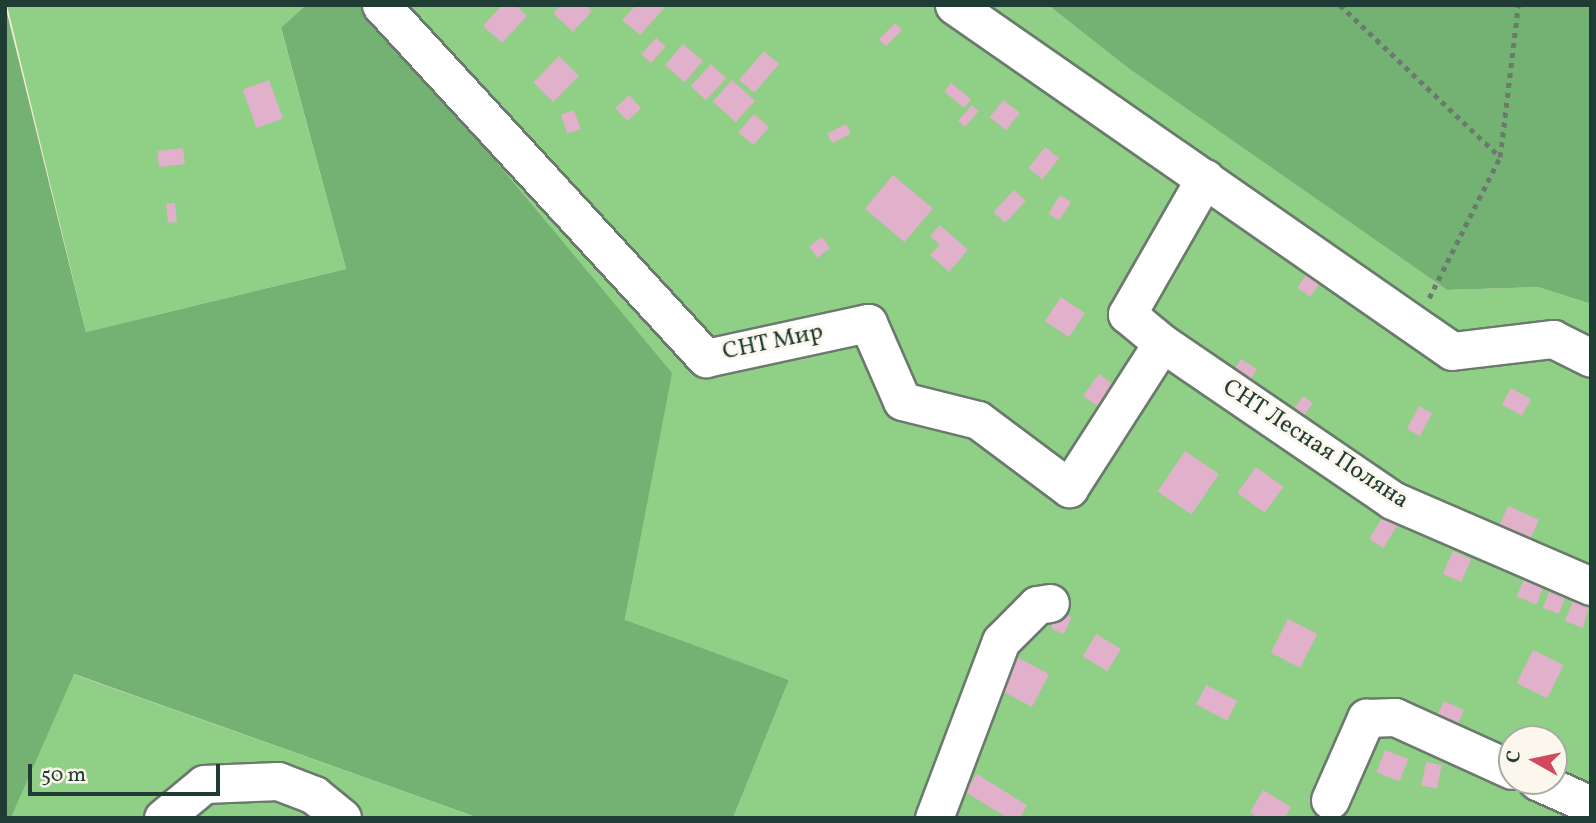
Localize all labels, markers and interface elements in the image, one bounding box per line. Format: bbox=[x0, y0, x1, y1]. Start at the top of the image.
street label: СНТ Мир bbox=[720, 318, 826, 368]
street label: СНТ Лесная Поляна bbox=[1216, 374, 1414, 516]
north arrow bbox=[1498, 725, 1568, 795]
text: С bbox=[1500, 749, 1528, 765]
scale bar bbox=[32, 750, 224, 794]
text: 50 m bbox=[41, 761, 86, 790]

